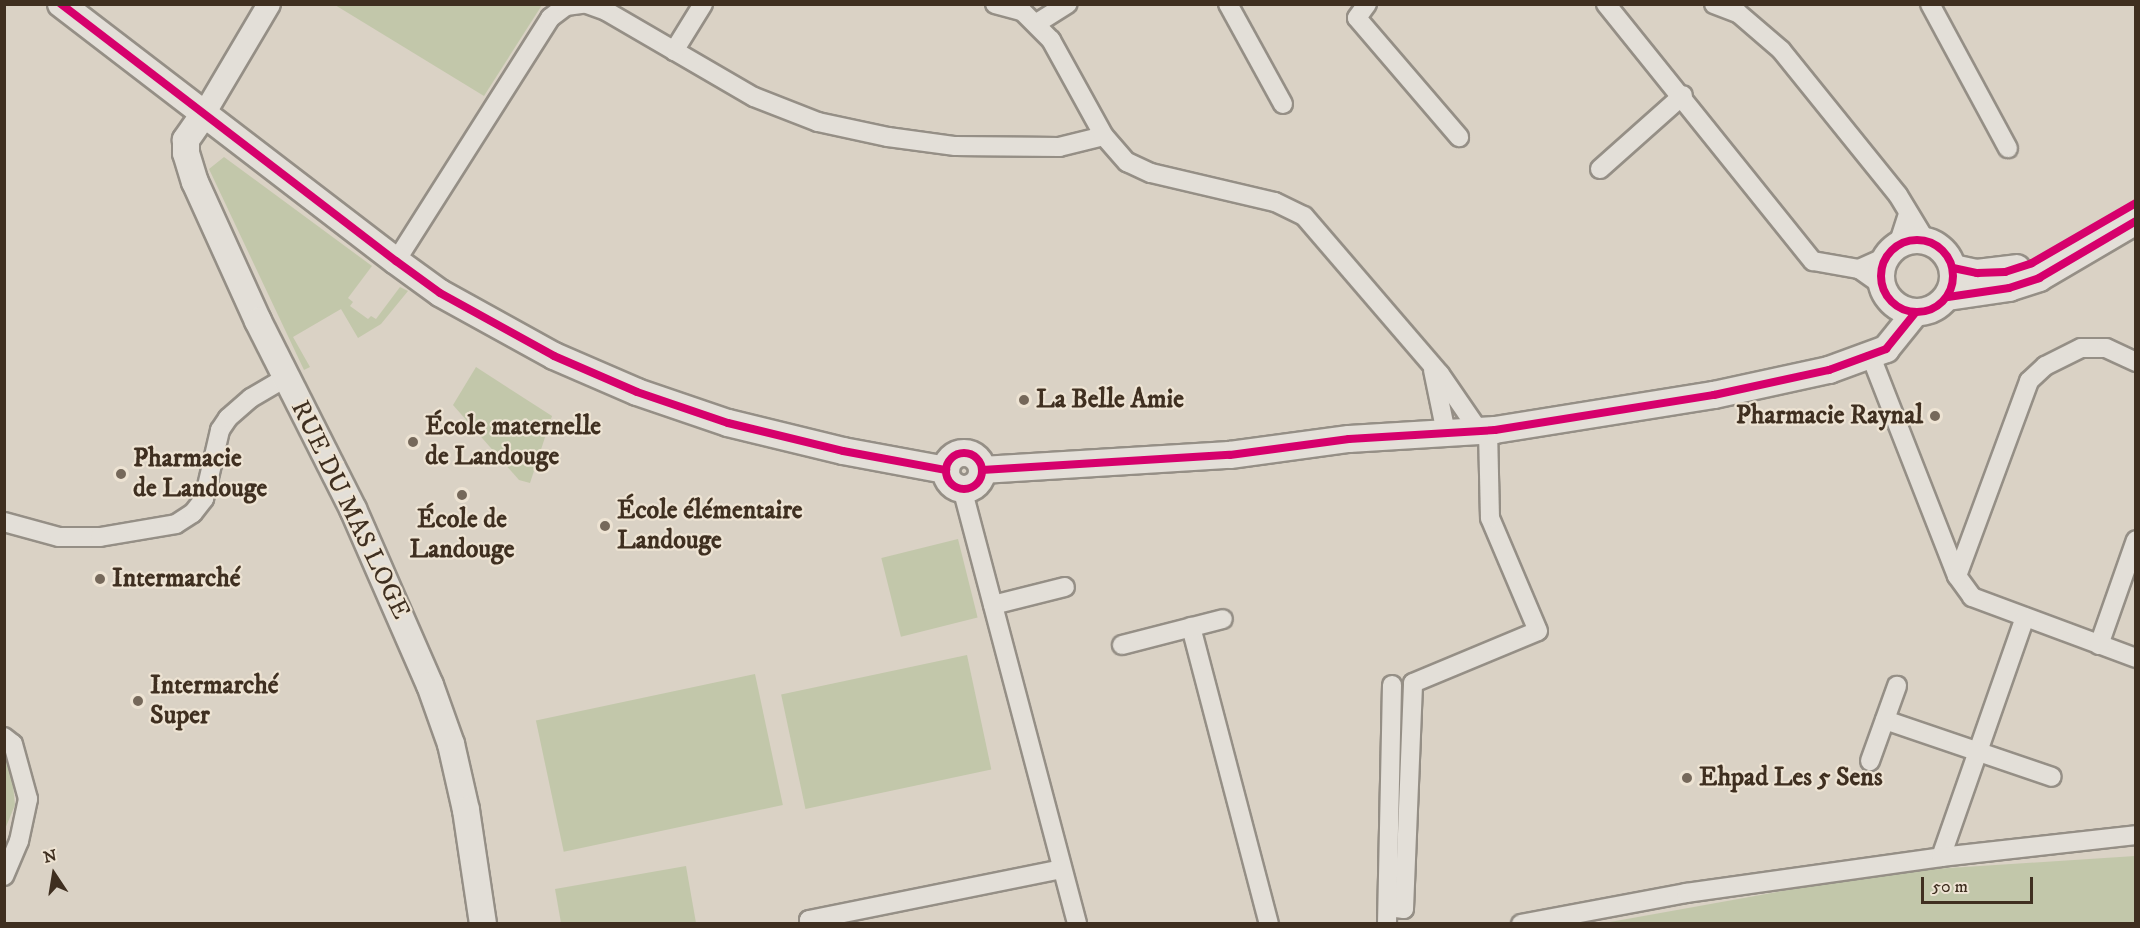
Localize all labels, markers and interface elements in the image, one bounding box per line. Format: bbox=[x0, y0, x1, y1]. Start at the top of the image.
place label: La Belle Amie bbox=[1036, 384, 1184, 416]
marker: La Belle Amie bbox=[1017, 393, 1031, 407]
street label: RUE DU MAS LOGE bbox=[284, 396, 416, 624]
place label: Pharmacie Raynal bbox=[1736, 400, 1923, 432]
marker: Pharmacie Raynal bbox=[1928, 409, 1942, 423]
place label: École maternelle de Landouge bbox=[425, 411, 601, 472]
marker: École maternelle de Landouge bbox=[406, 435, 420, 449]
place label: Pharmacie de Landouge bbox=[133, 443, 267, 504]
marker: Pharmacie de Landouge bbox=[114, 467, 128, 481]
marker: École de Landouge bbox=[455, 488, 469, 502]
place label: École élémentaire Landouge bbox=[617, 495, 803, 556]
place label: École de Landouge bbox=[410, 504, 514, 566]
marker: École élémentaire Landouge bbox=[598, 519, 612, 533]
place label: Intermarché bbox=[112, 563, 241, 595]
marker: Intermarché bbox=[93, 572, 107, 586]
place label: Intermarché Super bbox=[150, 670, 279, 732]
marker: Intermarché Super bbox=[131, 694, 145, 708]
place label: Ehpad Les 5 Sens bbox=[1699, 762, 1883, 794]
marker: Ehpad Les 5 Sens bbox=[1680, 771, 1694, 785]
north arrow bbox=[24, 844, 84, 904]
text: N bbox=[42, 845, 59, 868]
scale bar bbox=[1924, 865, 2036, 903]
text: 50 m bbox=[1932, 876, 1968, 898]

